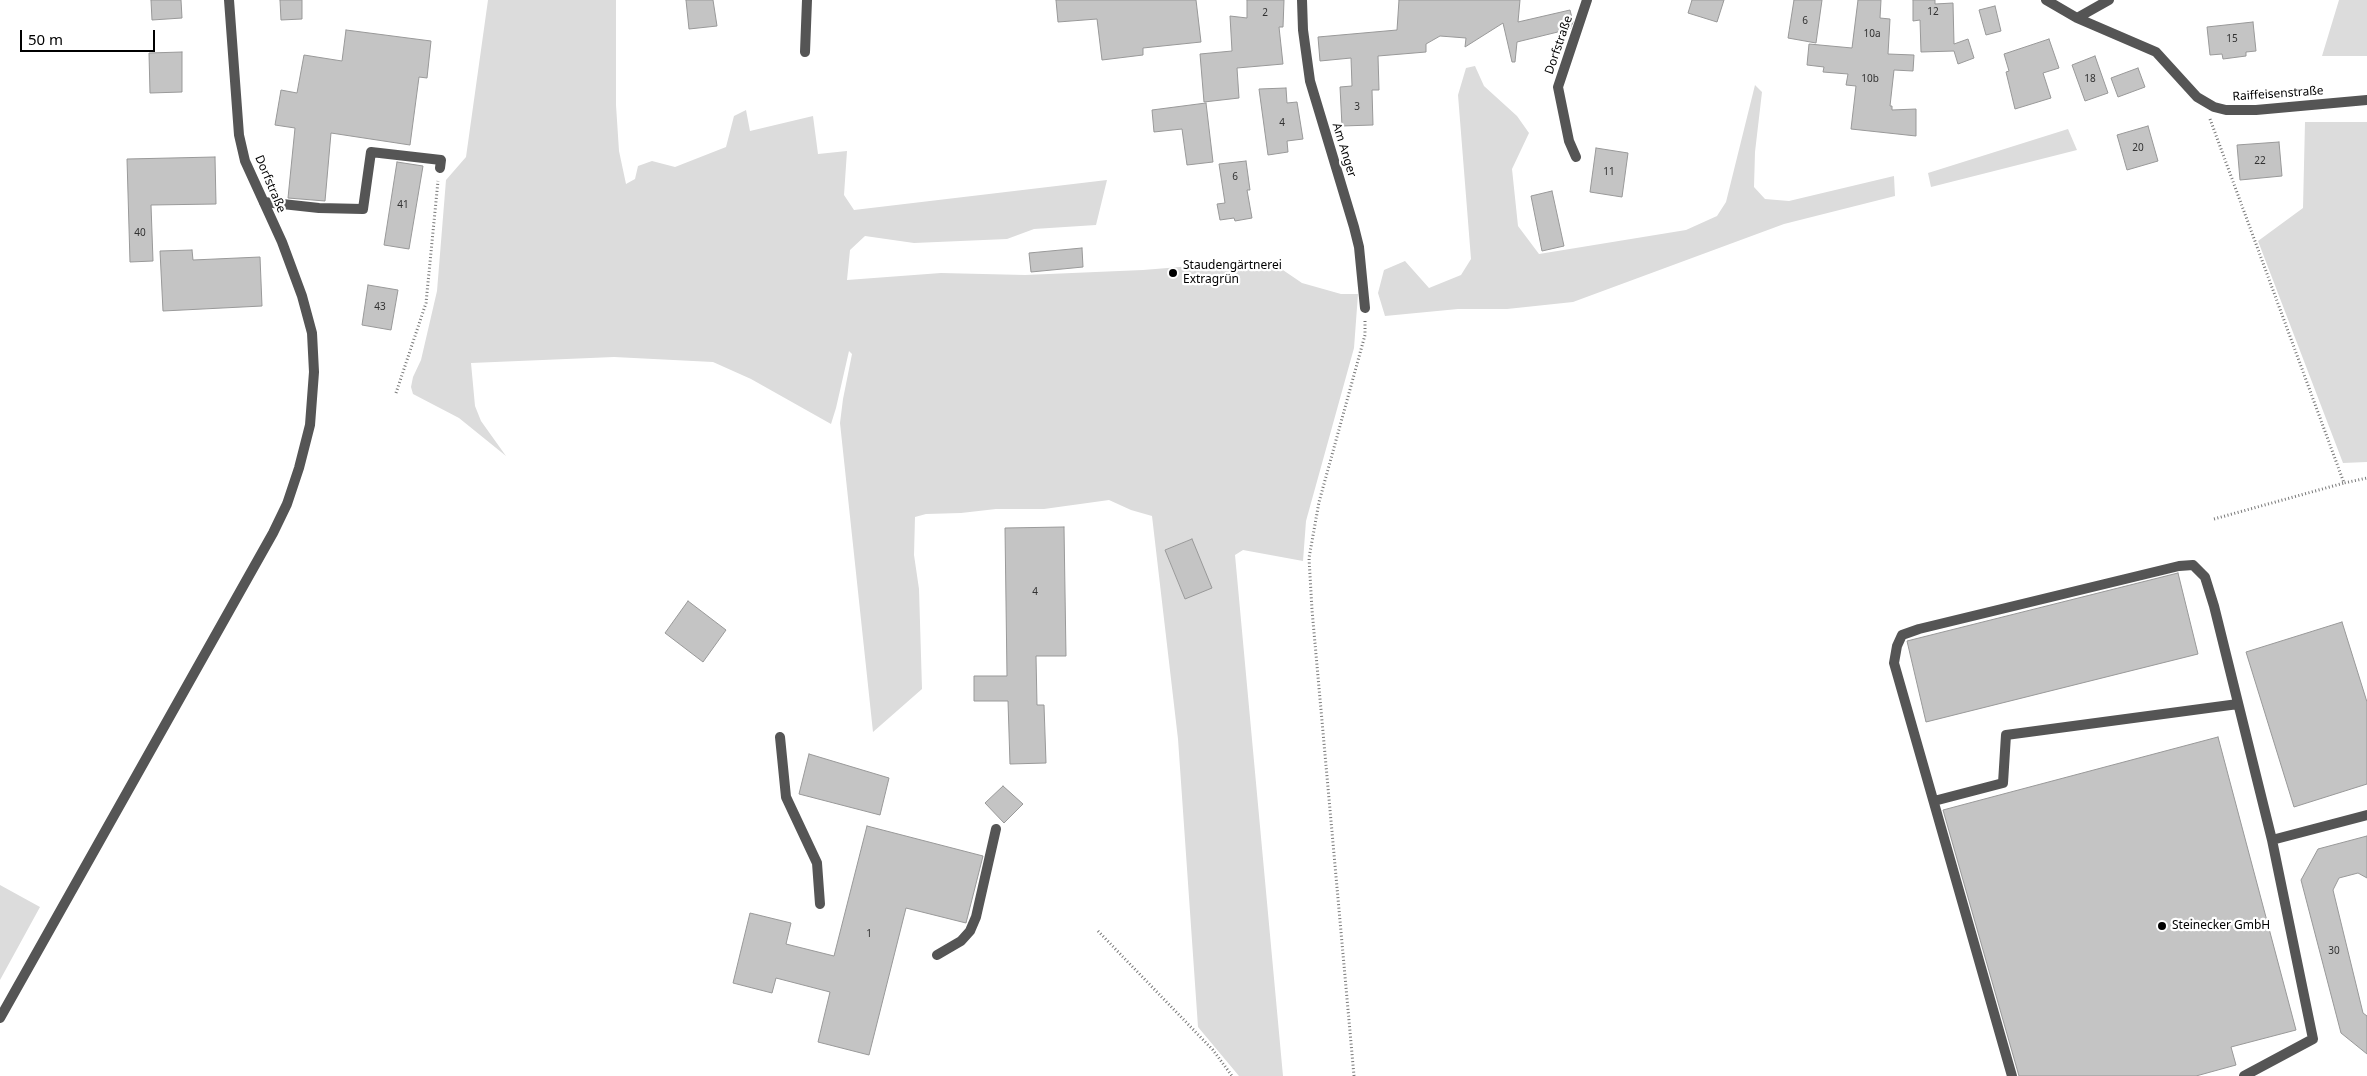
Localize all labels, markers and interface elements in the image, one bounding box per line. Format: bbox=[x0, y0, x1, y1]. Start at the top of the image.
house number: 12 bbox=[1927, 6, 1939, 18]
house number: 2 bbox=[1262, 7, 1268, 19]
street label: Dorfstraße bbox=[1542, 14, 1576, 76]
house number: 6 bbox=[1802, 15, 1808, 27]
scale bar bbox=[22, 20, 158, 52]
house number: 10a bbox=[1863, 28, 1881, 40]
text: 50 m bbox=[28, 29, 63, 49]
house number: 15 bbox=[2226, 33, 2238, 45]
house number: 10b bbox=[1861, 73, 1879, 85]
house number: 18 bbox=[2084, 73, 2096, 85]
street label: Raiffeisenstraße bbox=[2232, 84, 2324, 104]
house number: 3 bbox=[1354, 101, 1360, 113]
house number: 4 bbox=[1279, 117, 1285, 129]
street label: Am Anger bbox=[1329, 121, 1359, 179]
house number: 20 bbox=[2132, 142, 2144, 154]
street label: Dorfstraße bbox=[251, 153, 289, 215]
house number: 22 bbox=[2254, 155, 2266, 167]
house number: 11 bbox=[1603, 166, 1615, 178]
house number: 6 bbox=[1232, 171, 1238, 183]
house number: 41 bbox=[397, 199, 409, 211]
house number: 40 bbox=[134, 227, 146, 239]
place label: Staudengärtnerei Extragrün bbox=[1183, 259, 1282, 287]
marker: Staudengärtnerei Extragrün bbox=[1167, 267, 1179, 279]
house number: 43 bbox=[374, 301, 386, 313]
house number: 4 bbox=[1032, 586, 1038, 598]
place label: Steinecker GmbH bbox=[2172, 919, 2270, 933]
marker: Steinecker GmbH bbox=[2156, 920, 2168, 932]
house number: 1 bbox=[866, 928, 872, 940]
house number: 30 bbox=[2328, 945, 2340, 957]

